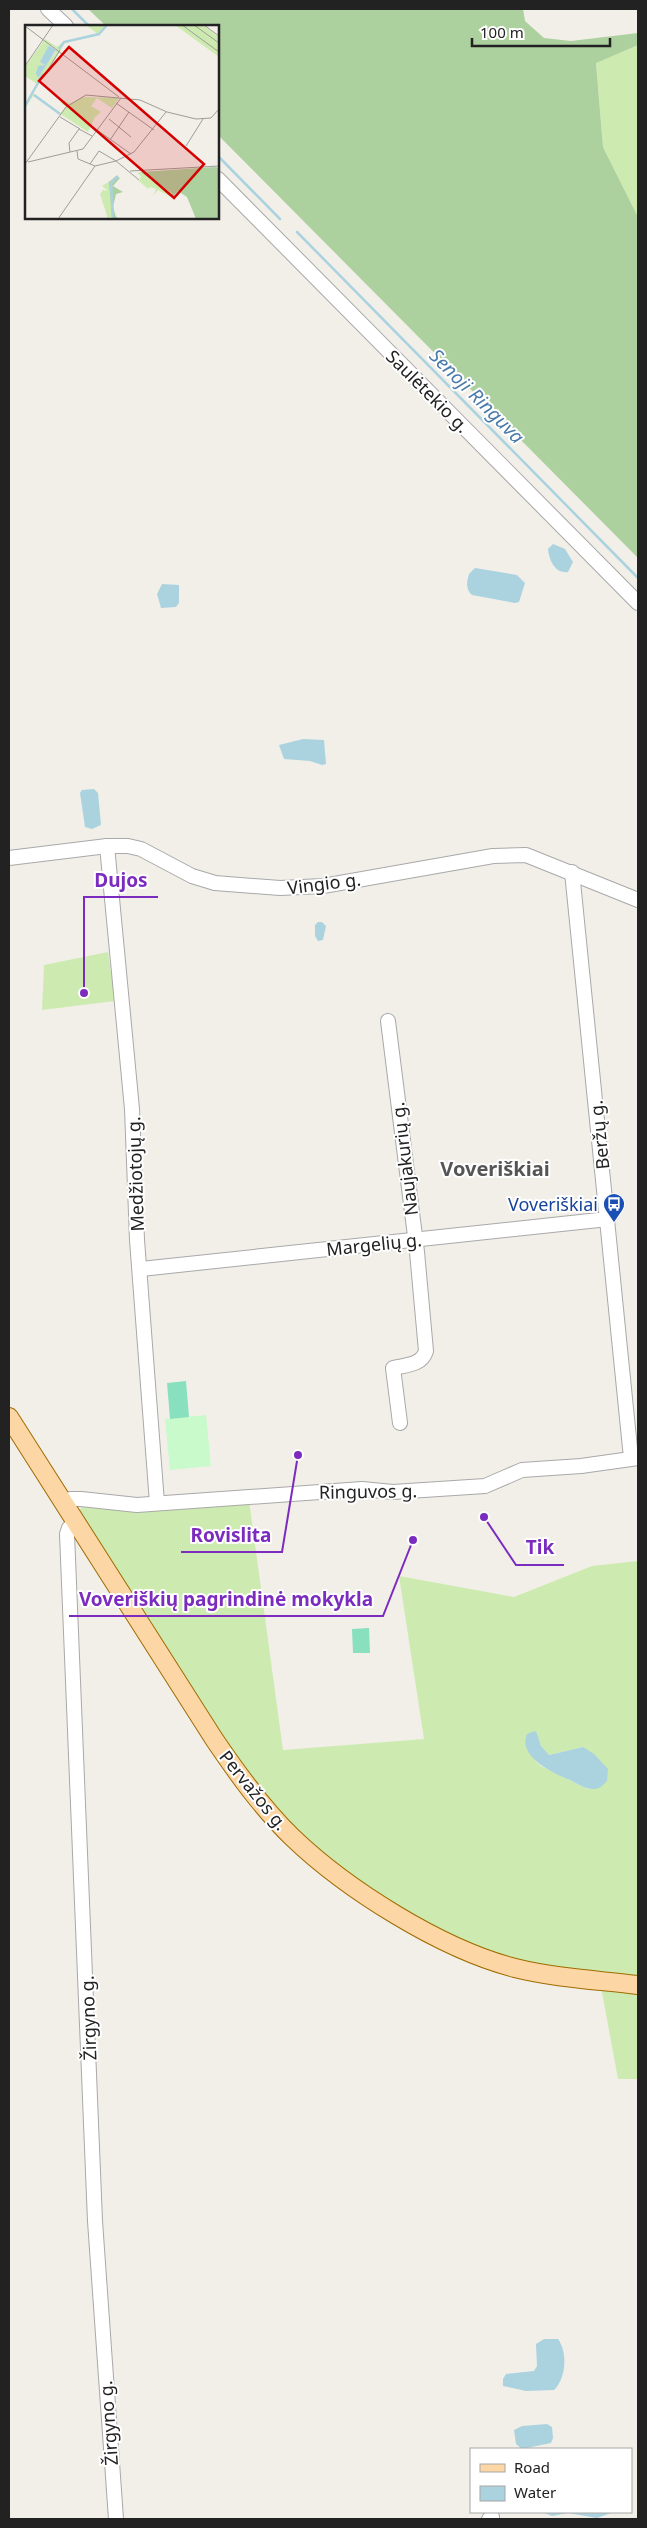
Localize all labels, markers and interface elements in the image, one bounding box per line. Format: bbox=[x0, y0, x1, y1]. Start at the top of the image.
scale bar bbox=[472, 15, 610, 47]
text: 100 m bbox=[480, 22, 524, 42]
inset map bbox=[25, 25, 219, 219]
water label: Senoji Ringuva bbox=[424, 343, 530, 449]
street label: Saulėtekio g. bbox=[381, 344, 475, 438]
callout: Dujos bbox=[84, 863, 158, 897]
text: Dujos bbox=[94, 867, 148, 893]
street label: Vingio g. bbox=[286, 867, 362, 899]
street label: Beržų g. bbox=[583, 1099, 615, 1171]
street label: Naujakurių g. bbox=[385, 1101, 423, 1217]
street label: Medžiotojų g. bbox=[121, 1116, 149, 1232]
district label: Voveriškiai bbox=[440, 1155, 550, 1182]
place label: Voveriškiai bbox=[508, 1192, 598, 1216]
bus stop icon: Voveriškiai bbox=[602, 1192, 626, 1223]
street label: Margelių g. bbox=[325, 1227, 423, 1261]
street label: Ringuvos g. bbox=[319, 1478, 417, 1504]
callout: Rovislita bbox=[181, 1518, 282, 1552]
text: Rovislita bbox=[191, 1522, 272, 1548]
callout: Tik bbox=[516, 1531, 564, 1565]
text: Tik bbox=[526, 1534, 554, 1560]
callout: Voveriškių pagrindinė mokykla bbox=[69, 1582, 383, 1616]
text: Voveriškių pagrindinė mokykla bbox=[79, 1586, 373, 1612]
street label: Pervažos g. bbox=[214, 1745, 294, 1835]
street label: Žirgyno g. bbox=[75, 1975, 101, 2061]
street label: Žirgyno g. bbox=[93, 2380, 123, 2466]
legend bbox=[470, 2448, 632, 2513]
text: Road bbox=[514, 2457, 550, 2477]
text: Water bbox=[514, 2482, 556, 2502]

